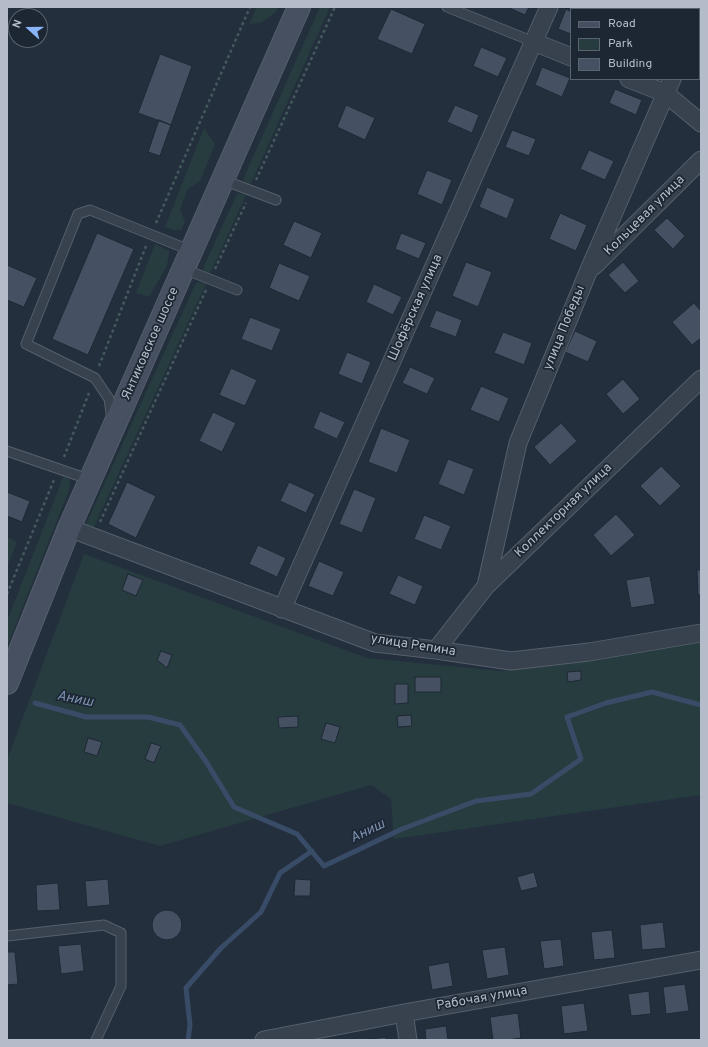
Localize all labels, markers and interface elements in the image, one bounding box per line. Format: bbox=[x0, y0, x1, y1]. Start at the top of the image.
north arrow bbox=[8, 8, 48, 48]
legend bbox=[570, 8, 700, 80]
text: Road bbox=[608, 16, 636, 32]
text: N bbox=[10, 18, 26, 30]
text: Park bbox=[608, 36, 633, 52]
text: Building bbox=[608, 56, 652, 72]
street label: Кольцевая улица bbox=[601, 172, 689, 260]
street label: Шофёрская улица bbox=[385, 252, 447, 364]
street label: улица Победы bbox=[541, 283, 589, 373]
street label: Янтиковское шоссе bbox=[119, 285, 183, 403]
street label: Коллекторная улица bbox=[512, 461, 616, 561]
street label: улица Репина bbox=[369, 632, 457, 660]
water label: Аниш bbox=[55, 688, 95, 712]
water label: Аниш bbox=[348, 816, 388, 848]
street label: Рабочая улица bbox=[435, 983, 529, 1015]

